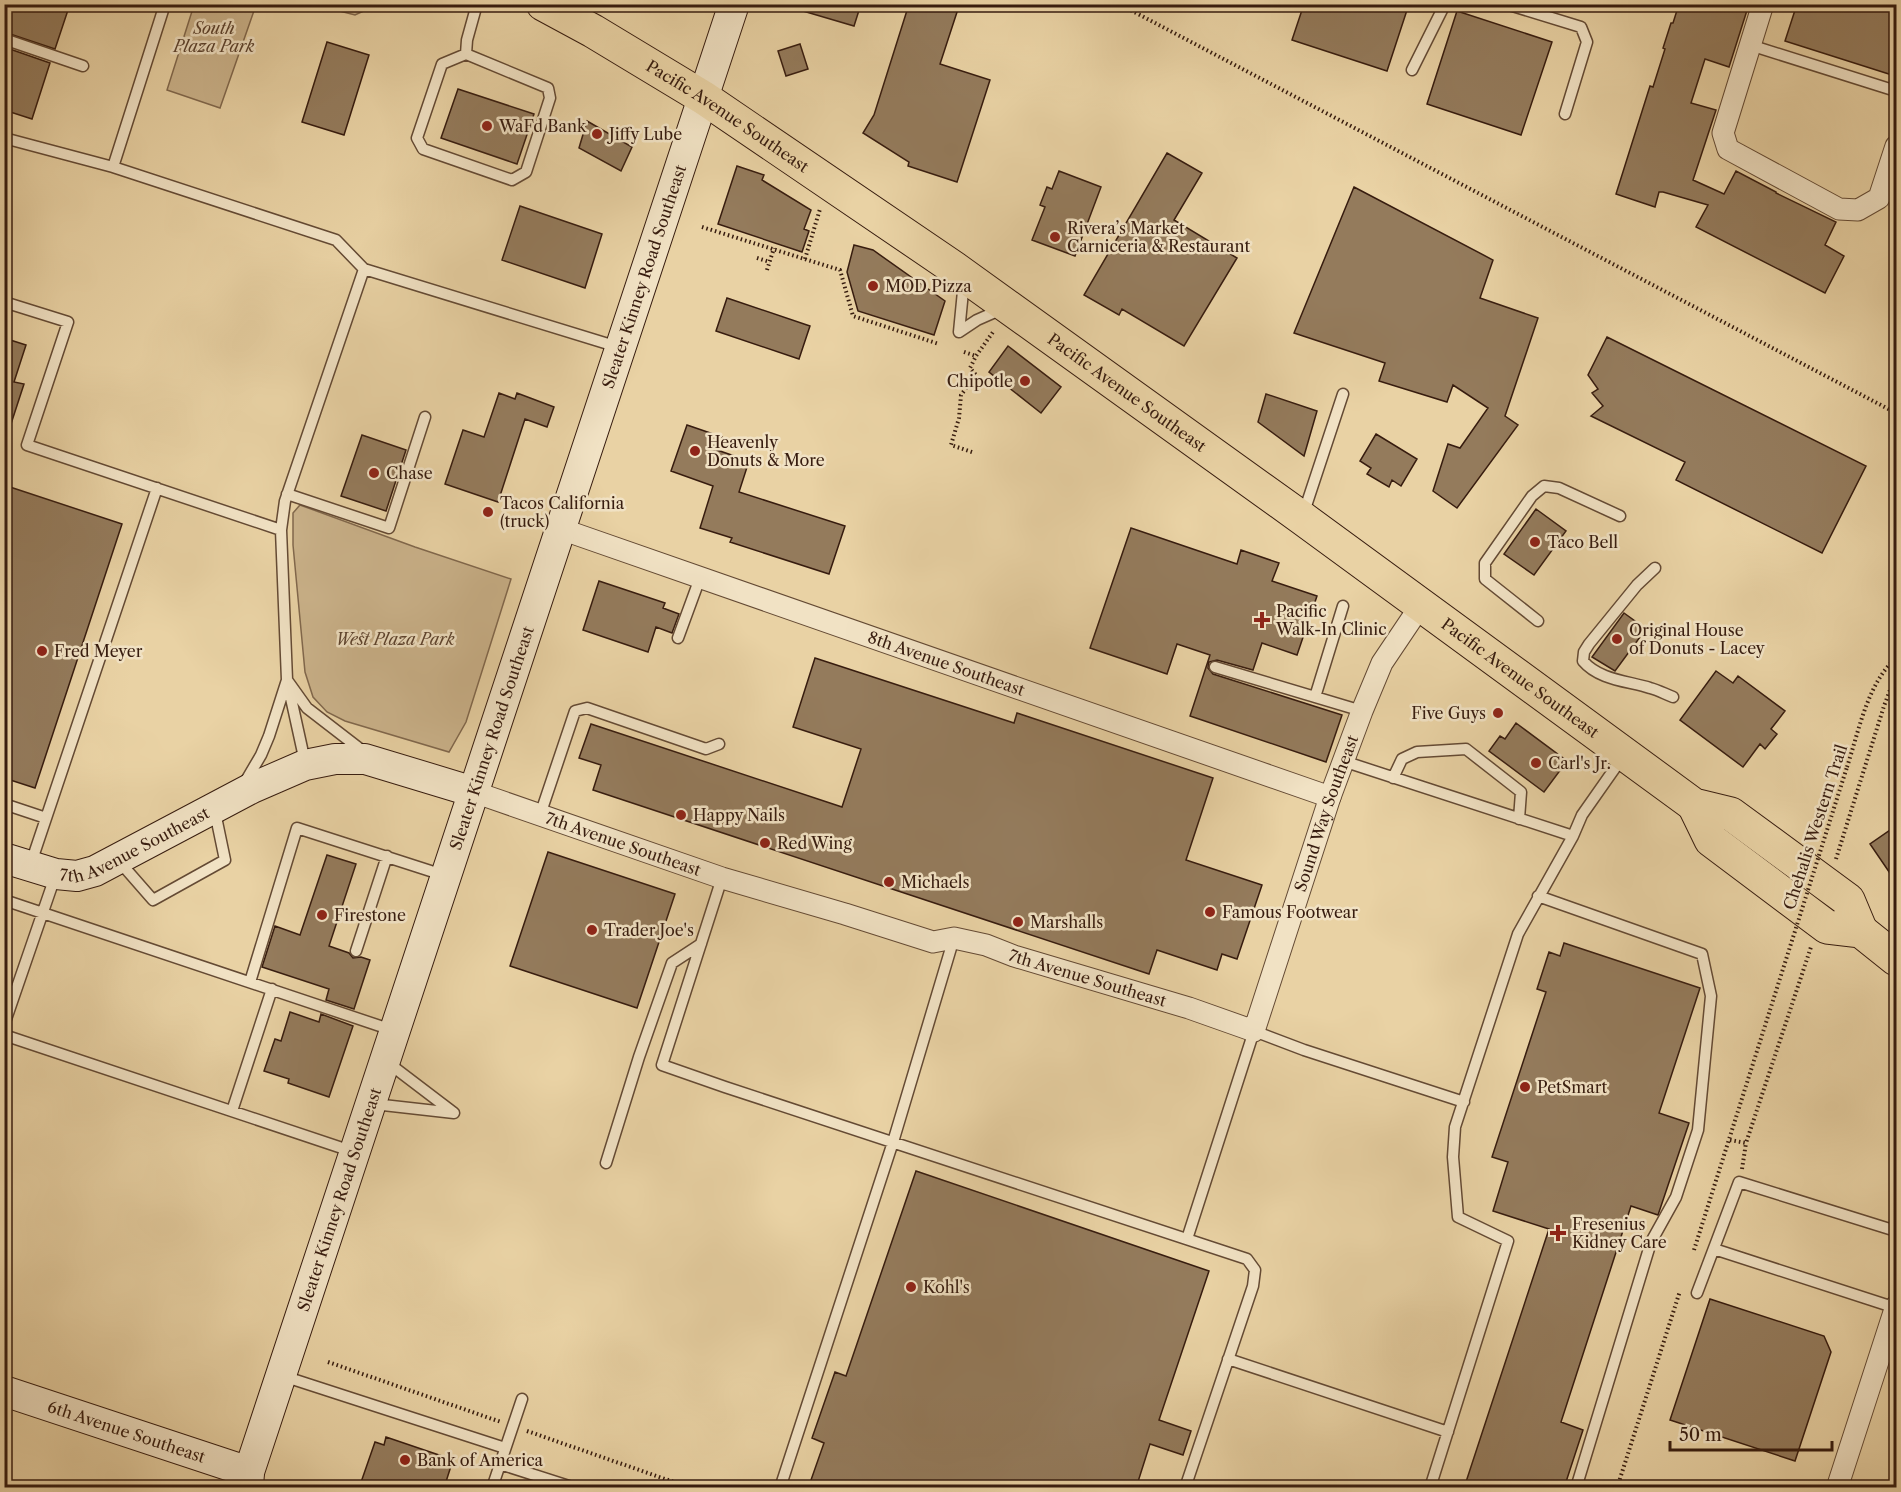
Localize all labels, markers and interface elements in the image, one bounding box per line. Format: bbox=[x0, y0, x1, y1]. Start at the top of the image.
park label: South Plaza Park bbox=[172, 18, 255, 56]
street label: Pacific Avenue Southeast bbox=[643, 56, 813, 177]
place label: WaFd Bank bbox=[498, 116, 587, 136]
marker: WaFd Bank bbox=[480, 119, 494, 133]
place label: Jiffy Lube bbox=[606, 124, 682, 144]
marker: Jiffy Lube bbox=[590, 127, 604, 141]
street label: Sleater Kinney Road Southeast bbox=[598, 162, 690, 391]
place label: Rivera’s Market Carniceria & Restaurant bbox=[1067, 218, 1251, 256]
marker: Rivera’s Market Carniceria & Restaurant bbox=[1048, 230, 1062, 244]
place label: MOD Pizza bbox=[885, 276, 972, 296]
marker: MOD Pizza bbox=[866, 279, 880, 293]
street label: Pacific Avenue Southeast bbox=[1044, 329, 1211, 456]
place label: Chipotle bbox=[947, 371, 1013, 391]
marker: Chipotle bbox=[1018, 374, 1032, 388]
place label: Heavenly Donuts & More bbox=[707, 432, 825, 470]
marker: Heavenly Donuts & More bbox=[688, 444, 702, 458]
place label: Chase bbox=[386, 463, 433, 483]
marker: Chase bbox=[367, 466, 381, 480]
place label: Tacos California (truck) bbox=[500, 493, 625, 531]
marker: Tacos California (truck) bbox=[481, 505, 495, 519]
place label: Taco Bell bbox=[1547, 532, 1618, 552]
marker: Taco Bell bbox=[1528, 535, 1542, 549]
place label: Pacific Walk-In Clinic bbox=[1275, 601, 1387, 639]
marker: Pacific Walk-In Clinic bbox=[1253, 611, 1271, 629]
street label: Pacific Avenue Southeast bbox=[1438, 614, 1603, 742]
place label: Original House of Donuts - Lacey bbox=[1629, 620, 1766, 658]
street label: Sleater Kinney Road Southeast bbox=[445, 623, 538, 853]
street label: 8th Avenue Southeast bbox=[865, 627, 1028, 700]
park label: West Plaza Park bbox=[335, 629, 455, 649]
marker: Original House of Donuts - Lacey bbox=[1610, 632, 1624, 646]
place label: Fred Meyer bbox=[54, 641, 143, 661]
marker: Fred Meyer bbox=[35, 644, 49, 658]
place label: Five Guys bbox=[1411, 703, 1486, 723]
marker: Five Guys bbox=[1491, 706, 1505, 720]
street label: Sound Way Southeast bbox=[1290, 732, 1362, 894]
street label: Chehalis Western Trail bbox=[1779, 741, 1851, 912]
place label: Carl's Jr. bbox=[1548, 753, 1611, 773]
marker: Carl's Jr. bbox=[1529, 756, 1543, 770]
street label: 7th Avenue Southeast bbox=[59, 802, 213, 887]
place label: Happy Nails bbox=[693, 805, 785, 825]
street label: 7th Avenue Southeast bbox=[543, 808, 704, 880]
marker: Happy Nails bbox=[674, 808, 688, 822]
place label: Red Wing bbox=[777, 833, 852, 853]
marker: Red Wing bbox=[758, 836, 772, 850]
place label: Michaels bbox=[901, 872, 970, 892]
marker: Michaels bbox=[882, 875, 896, 889]
place label: Famous Footwear bbox=[1222, 902, 1358, 922]
place label: Firestone bbox=[334, 905, 406, 925]
marker: Famous Footwear bbox=[1203, 905, 1217, 919]
marker: Firestone bbox=[315, 908, 329, 922]
place label: Marshalls bbox=[1030, 912, 1103, 932]
marker: Marshalls bbox=[1011, 915, 1025, 929]
place label: Trader Joe's bbox=[604, 920, 694, 940]
marker: Trader Joe's bbox=[585, 923, 599, 937]
street label: 7th Avenue Southeast bbox=[1006, 945, 1169, 1011]
place label: PetSmart bbox=[1537, 1077, 1607, 1097]
marker: PetSmart bbox=[1518, 1080, 1532, 1094]
street label: Sleater Kinney Road Southeast bbox=[293, 1085, 385, 1314]
place label: Fresenius Kidney Care bbox=[1572, 1214, 1667, 1252]
marker: Fresenius Kidney Care bbox=[1549, 1224, 1567, 1242]
place label: Kohl's bbox=[923, 1277, 970, 1297]
marker: Kohl's bbox=[904, 1280, 918, 1294]
street label: 6th Avenue Southeast bbox=[45, 1396, 208, 1467]
scale bar bbox=[1670, 1414, 1832, 1452]
text: 50 m bbox=[1679, 1424, 1722, 1446]
place label: Bank of America bbox=[417, 1450, 544, 1470]
marker: Bank of America bbox=[398, 1453, 412, 1467]

